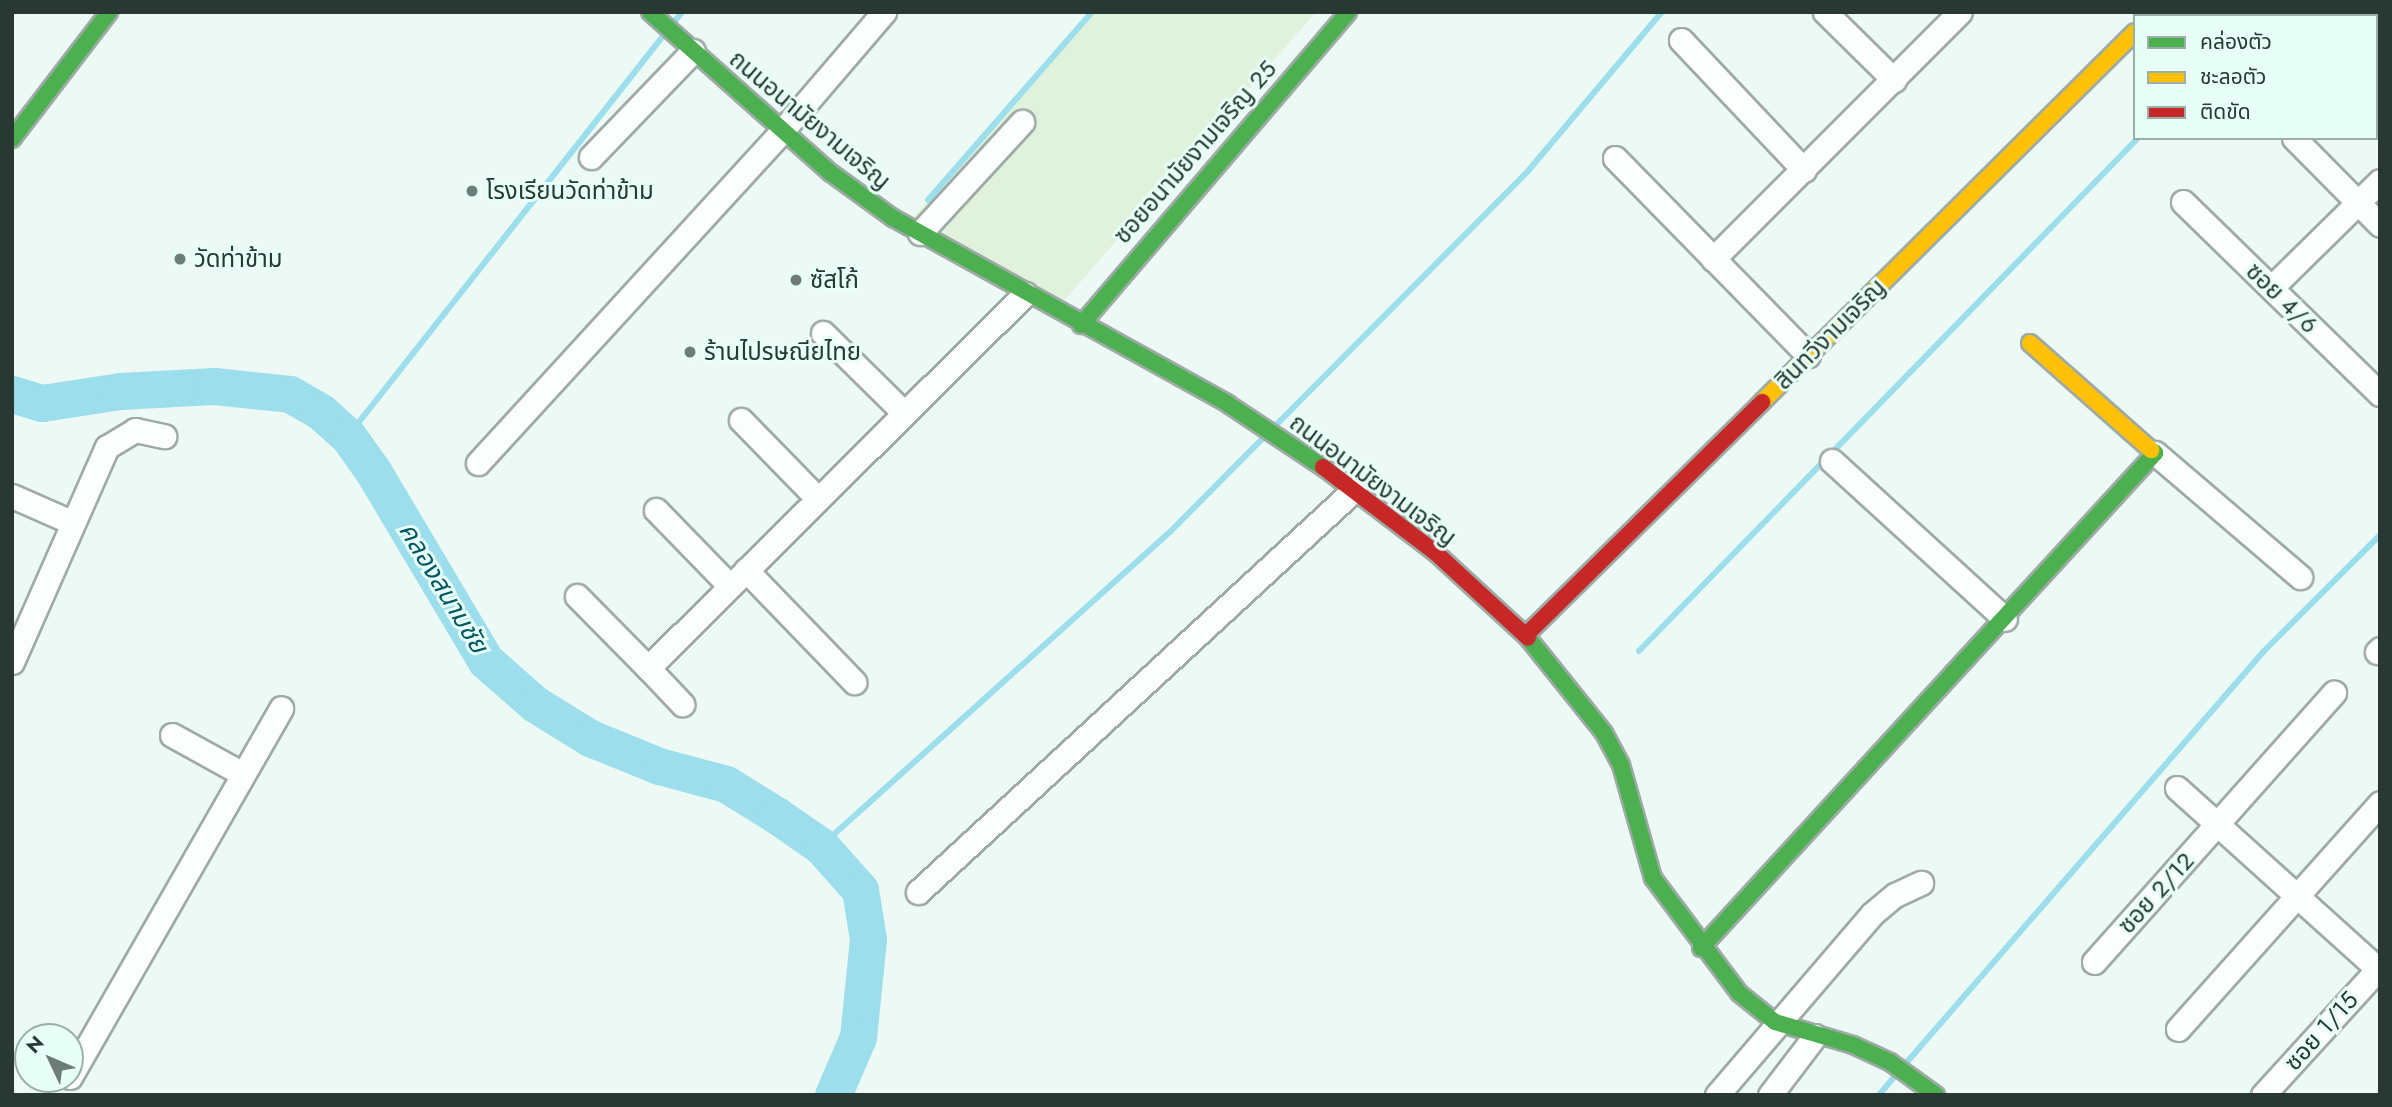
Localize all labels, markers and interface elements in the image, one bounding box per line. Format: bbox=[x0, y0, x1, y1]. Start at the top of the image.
legend bbox=[2133, 14, 2378, 140]
text: คล่องตัว bbox=[2200, 27, 2272, 57]
street label: ถนนอนามัยงามเจริญ bbox=[724, 44, 896, 196]
street label: ซอยอนามัยงามเจริญ 25 bbox=[1108, 55, 1282, 249]
text: ชะลอตัว bbox=[2200, 62, 2266, 92]
text: ติดขัด bbox=[2200, 97, 2251, 127]
place label: โรงเรียนวัดท่าข้าม bbox=[486, 177, 654, 205]
marker: โรงเรียนวัดท่าข้าม bbox=[464, 183, 480, 199]
place label: วัดท่าข้าม bbox=[194, 245, 283, 273]
marker: วัดท่าข้าม bbox=[172, 251, 188, 267]
street label: ซอย 4/6 bbox=[2240, 257, 2324, 339]
place label: ซัสโก้ bbox=[810, 266, 859, 294]
marker: ซัสโก้ bbox=[788, 272, 804, 288]
street label: สินทวีงามเจริญ bbox=[1769, 273, 1891, 395]
place label: ร้านไปรษณียไทย bbox=[704, 338, 861, 366]
marker: ร้านไปรษณียไทย bbox=[682, 344, 698, 360]
street label: ถนนอนามัยงามเจริญ bbox=[1284, 408, 1462, 552]
water label: คลองสนามชัย bbox=[392, 517, 494, 659]
street label: ซอย 2/12 bbox=[2112, 847, 2200, 939]
street label: ซอย 1/15 bbox=[2278, 986, 2364, 1076]
north arrow bbox=[14, 1023, 84, 1093]
text: N bbox=[20, 1030, 50, 1059]

